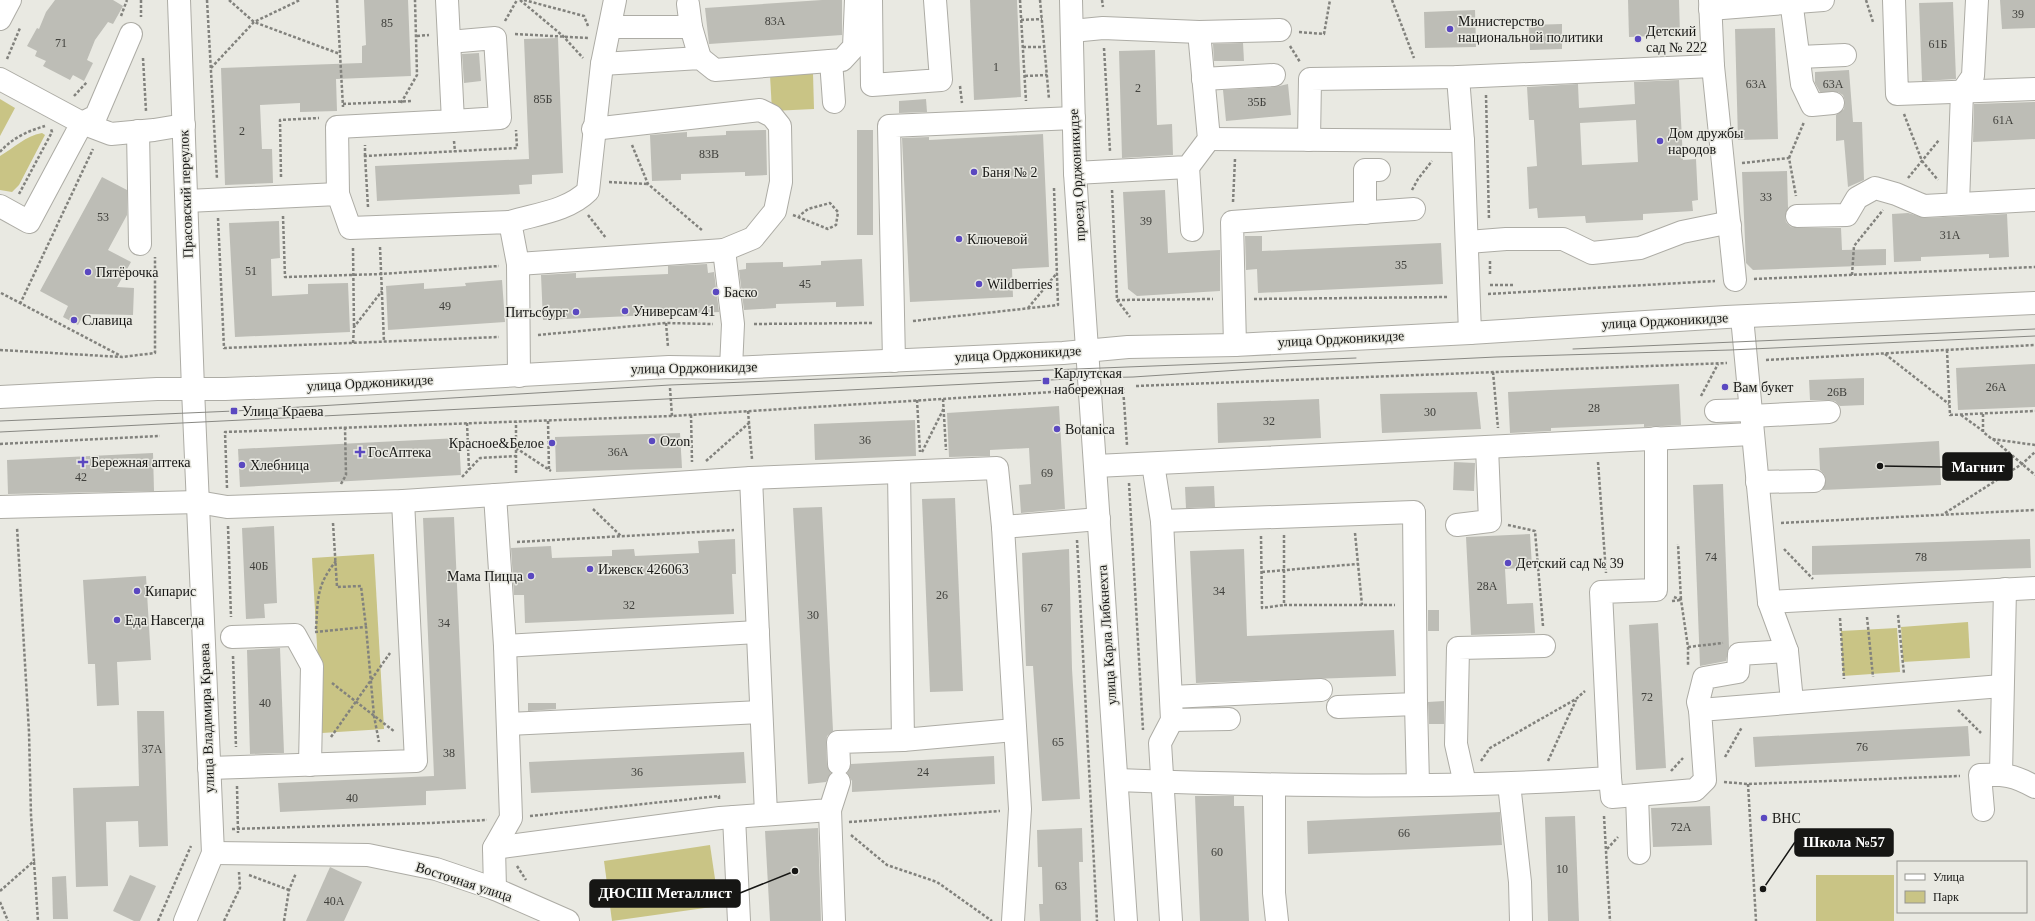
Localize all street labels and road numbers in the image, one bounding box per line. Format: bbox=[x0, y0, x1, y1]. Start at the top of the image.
street label: проезд Орджоникидзе bbox=[1066, 108, 1088, 242]
street label: Прасовский переулок bbox=[176, 129, 196, 258]
street label: улица Орджоникидзе bbox=[1601, 310, 1729, 332]
street label: улица Орджоникидзе bbox=[1277, 328, 1405, 350]
street label: улица Орджоникидзе bbox=[954, 343, 1082, 365]
street label: улица Орджоникидзе bbox=[630, 359, 758, 377]
street label: улица Орджоникидзе bbox=[306, 372, 434, 394]
street label: улица Карла Либкнехта bbox=[1095, 564, 1119, 706]
street label: улица Владимира Краева bbox=[197, 642, 217, 793]
street label: Восточная улица bbox=[414, 859, 515, 905]

